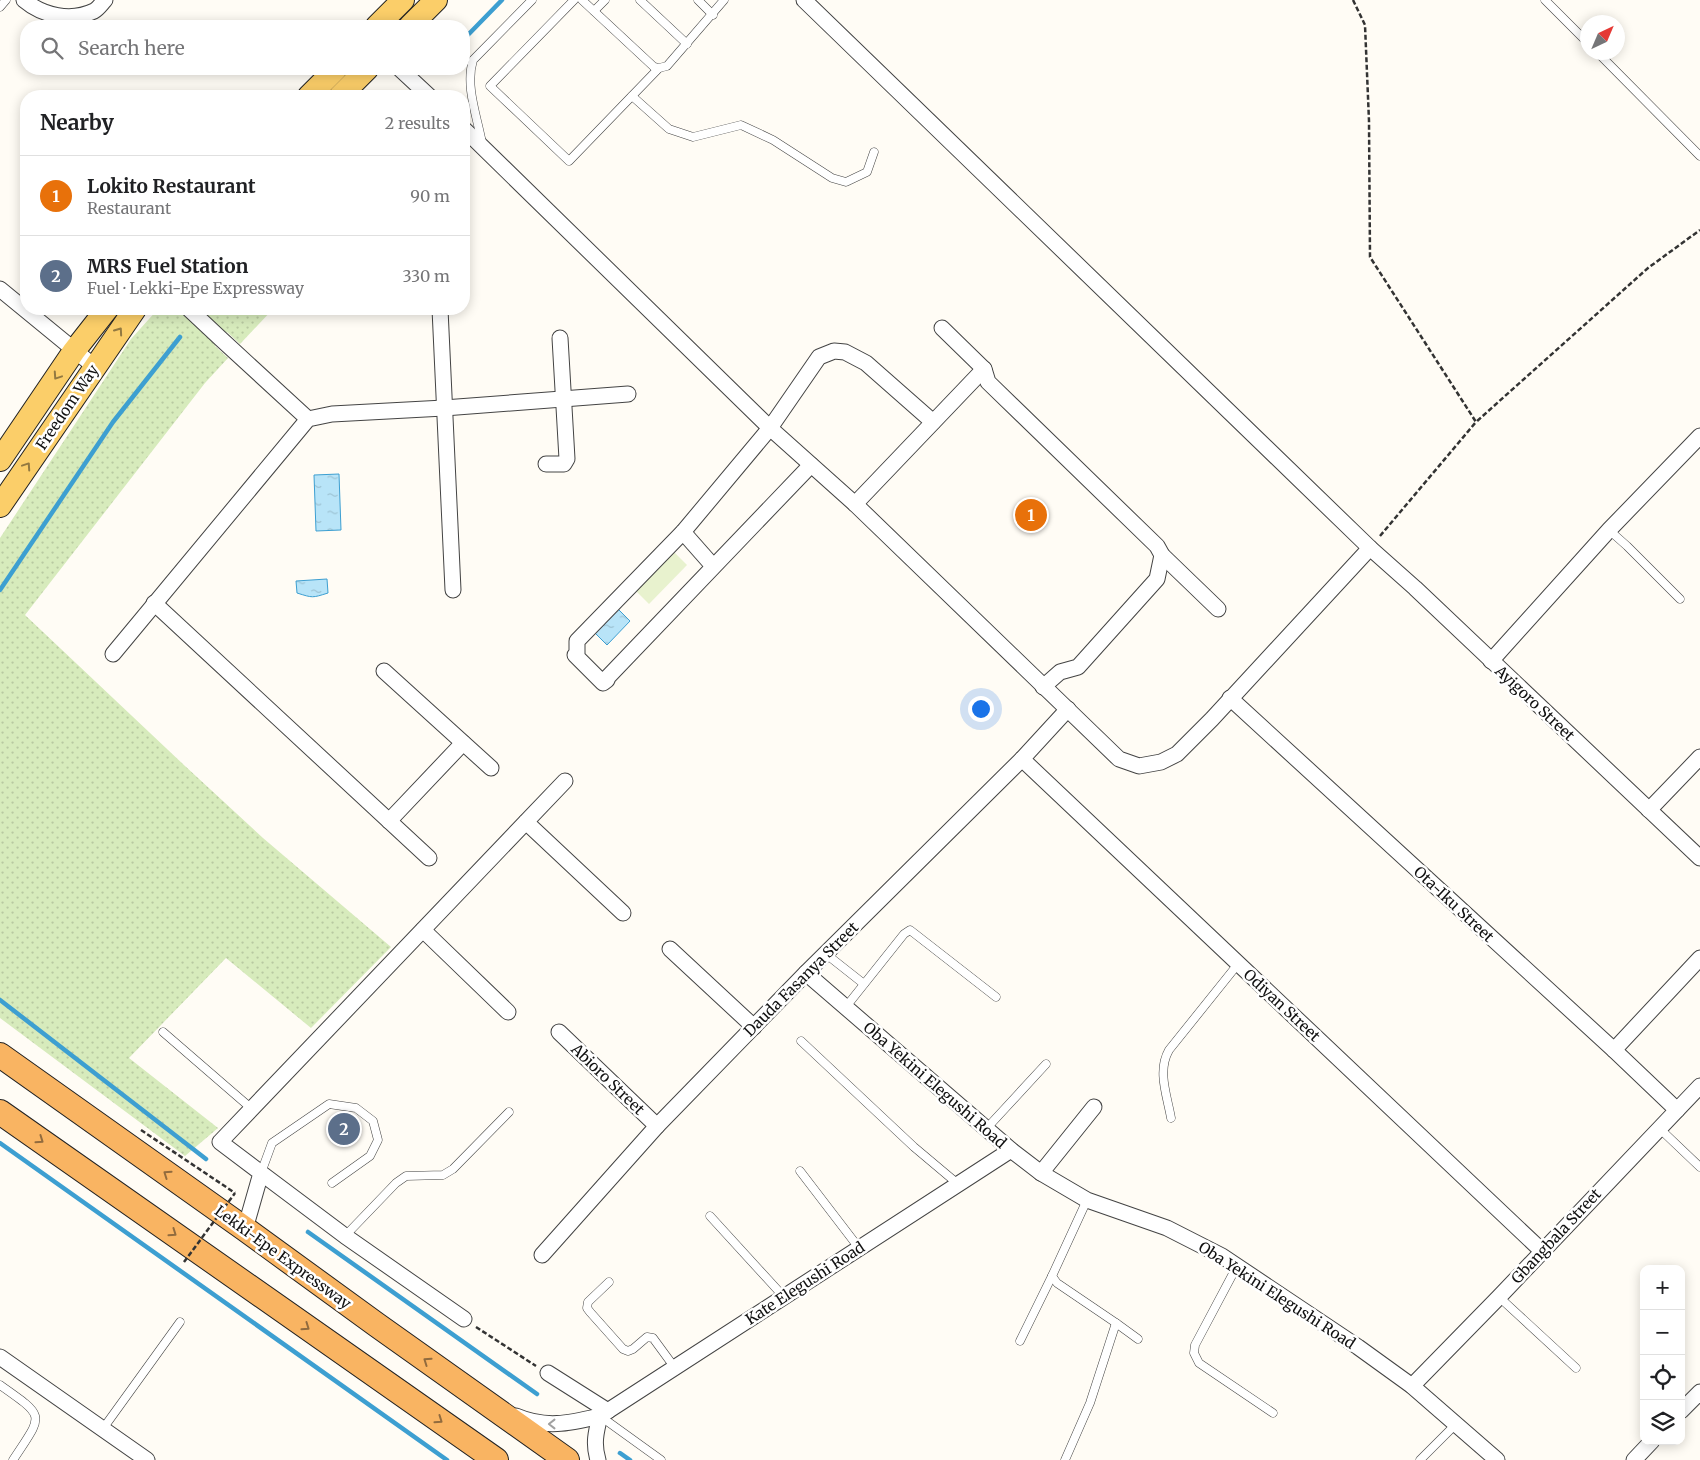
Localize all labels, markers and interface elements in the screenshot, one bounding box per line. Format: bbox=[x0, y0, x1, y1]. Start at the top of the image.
north arrow bbox=[1580, 15, 1625, 60]
search box bbox=[20, 20, 470, 75]
icon: search bbox=[38, 34, 66, 62]
text: Search here bbox=[78, 36, 185, 60]
text: Nearby bbox=[40, 109, 114, 136]
text: 2 results bbox=[385, 113, 450, 133]
text: Lokito Restaurant bbox=[87, 174, 256, 198]
text: 1 bbox=[52, 186, 60, 206]
text: 90 m bbox=[410, 186, 450, 206]
text: Restaurant bbox=[87, 198, 171, 218]
text: MRS Fuel Station bbox=[87, 254, 248, 278]
text: 2 bbox=[51, 266, 61, 286]
text: 330 m bbox=[403, 266, 450, 286]
text: Fuel · Lekki-Epe Expressway bbox=[87, 278, 304, 298]
one-way arrow bbox=[113, 328, 122, 337]
street label: Freedom Way bbox=[32, 361, 103, 453]
one-way arrow bbox=[54, 371, 63, 380]
one-way arrow bbox=[21, 462, 30, 472]
pin: 1 bbox=[1015, 496, 1047, 534]
street label: Ayigoro Street bbox=[1490, 661, 1579, 745]
your location bbox=[968, 696, 994, 722]
street label: Ota-Iku Street bbox=[1410, 862, 1498, 946]
street label: Dauda Fasanya Street bbox=[740, 918, 862, 1040]
street label: Odiyan Street bbox=[1240, 965, 1324, 1045]
street label: Oba Yekini Elegushi Road bbox=[860, 1018, 1010, 1152]
street label: Abioro Street bbox=[567, 1039, 649, 1119]
pin: 2 bbox=[328, 1110, 360, 1148]
one-way arrow bbox=[34, 1134, 44, 1143]
one-way arrow bbox=[163, 1171, 173, 1180]
street label: Gbangbala Street bbox=[1507, 1184, 1605, 1288]
street label: Lekki-Epe Expressway bbox=[211, 1201, 355, 1313]
one-way arrow bbox=[167, 1227, 177, 1236]
street label: Kate Elegushi Road bbox=[742, 1237, 868, 1329]
street label: Oba Yekini Elegushi Road bbox=[1195, 1237, 1359, 1353]
map controls bbox=[1640, 1265, 1685, 1445]
button: + bbox=[1640, 1265, 1685, 1310]
button: − bbox=[1640, 1310, 1685, 1355]
one-way arrow bbox=[300, 1321, 310, 1330]
button: locate bbox=[1640, 1355, 1685, 1400]
one-way arrow bbox=[423, 1358, 433, 1367]
button: layers bbox=[1640, 1400, 1685, 1445]
one-way arrow bbox=[433, 1414, 443, 1423]
one-way arrow bbox=[548, 1418, 556, 1429]

